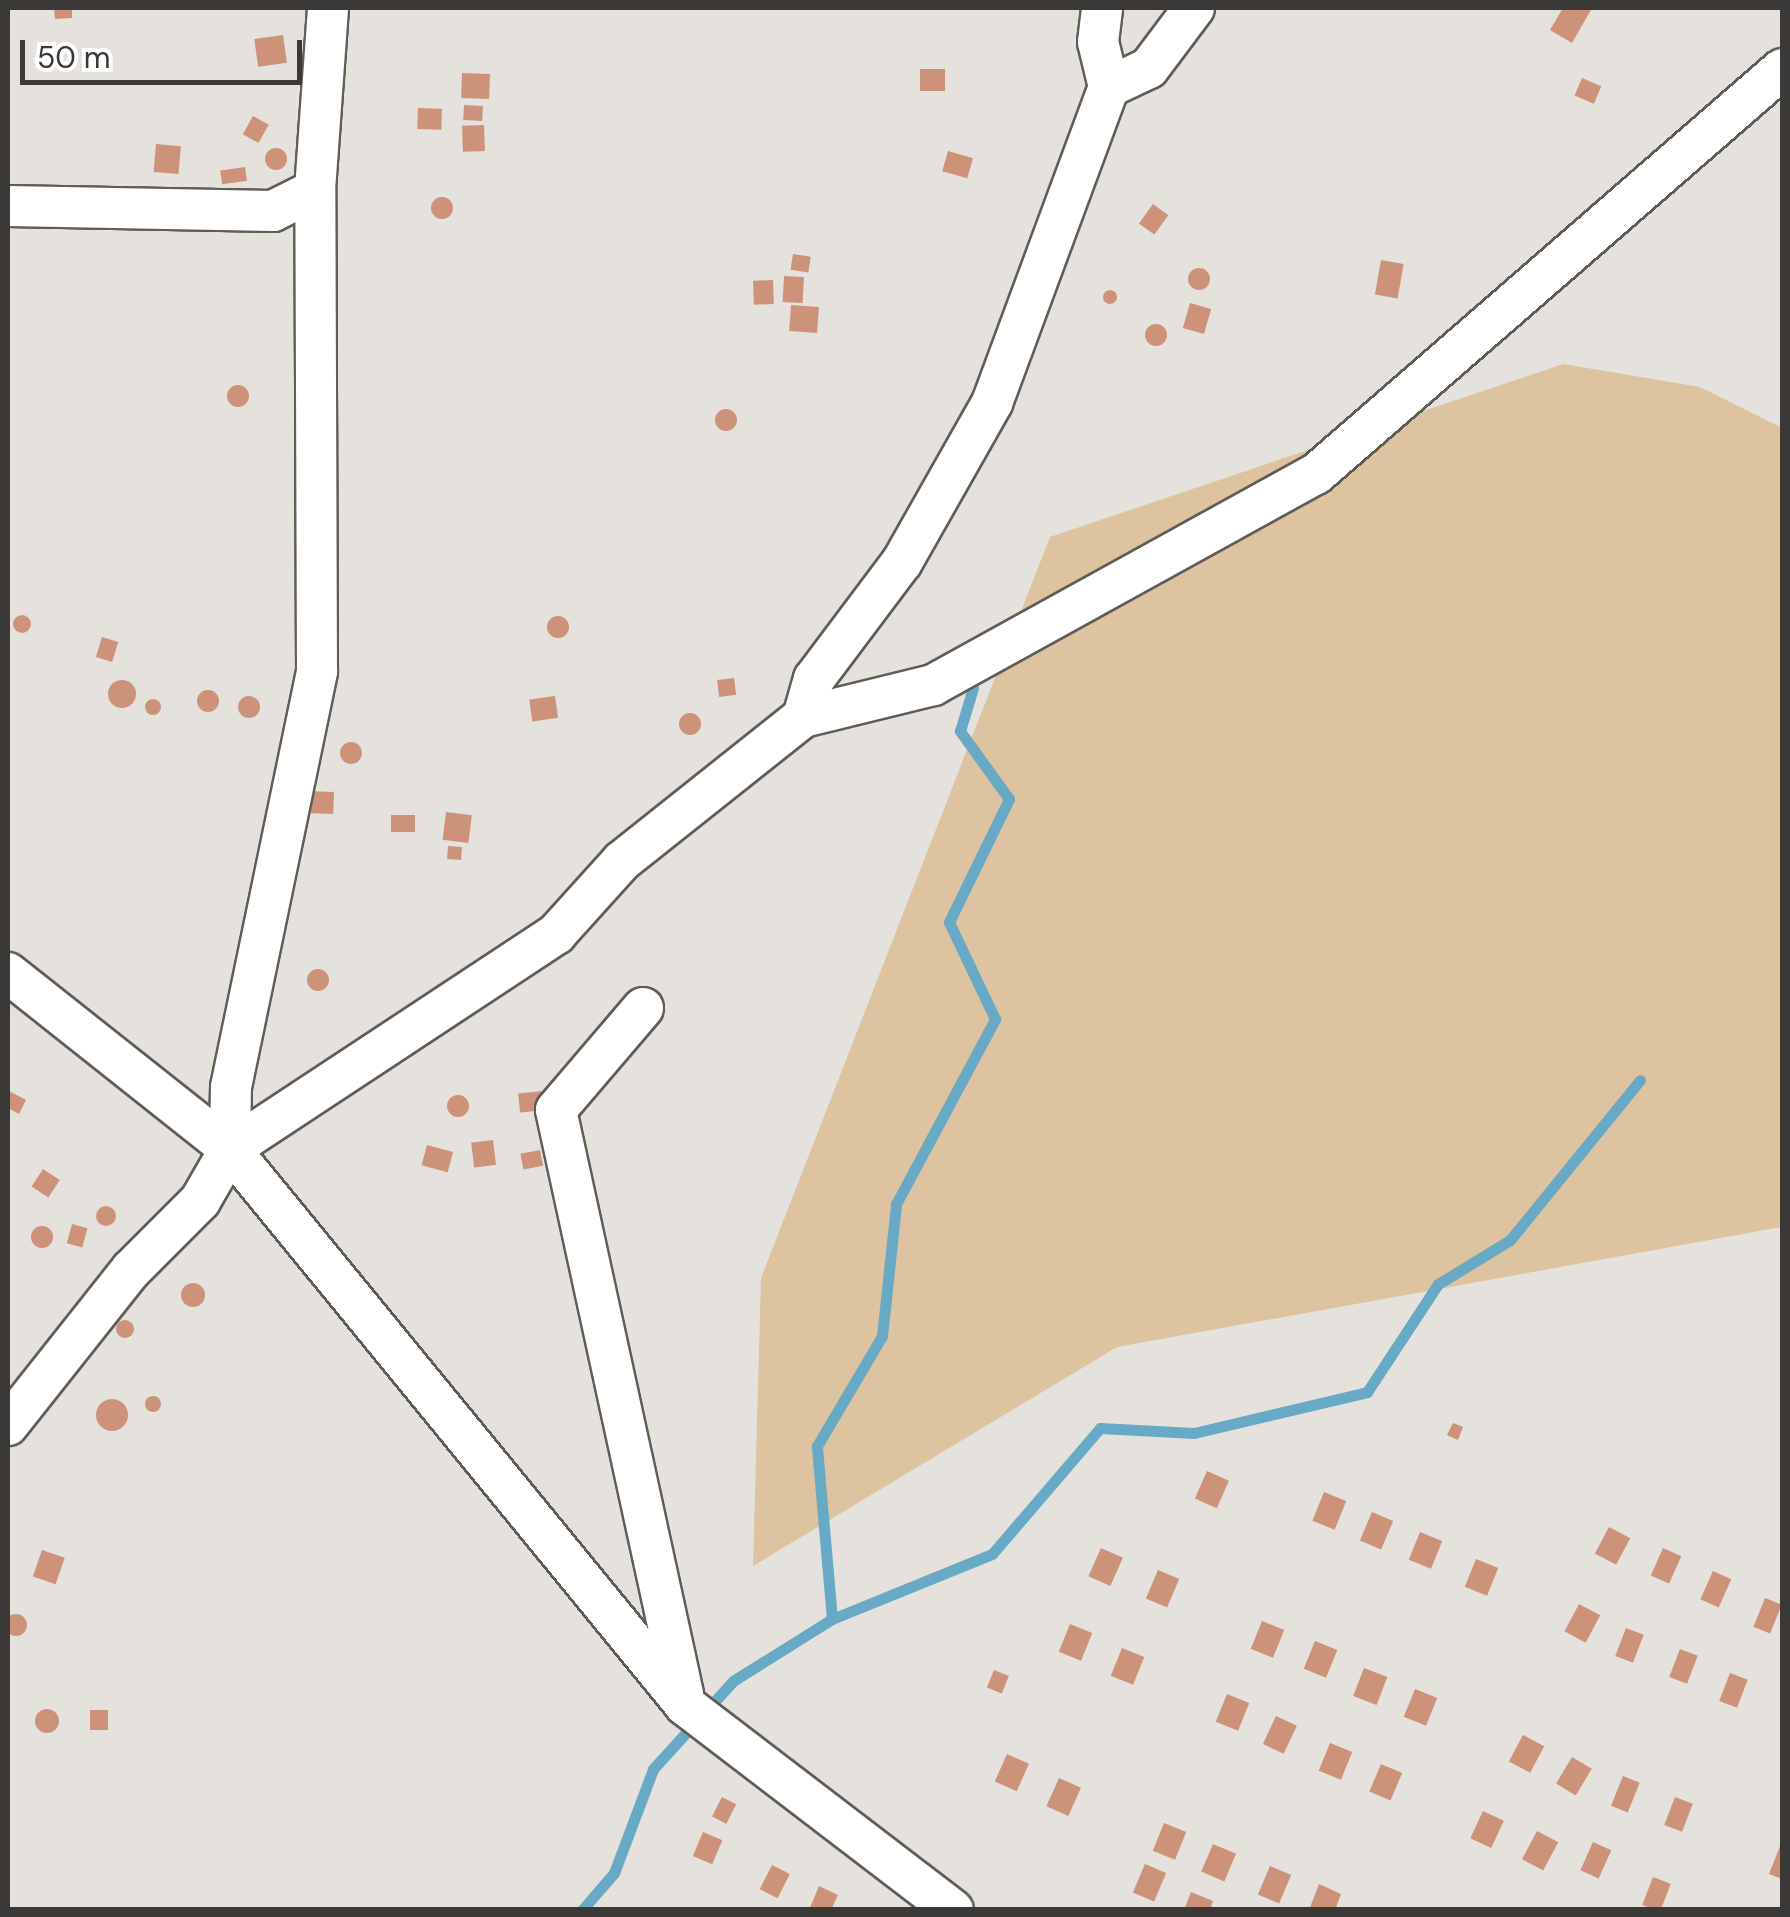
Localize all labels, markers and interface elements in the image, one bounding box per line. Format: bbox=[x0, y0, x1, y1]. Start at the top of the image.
scale bar bbox=[25, 20, 308, 82]
text: 50 m bbox=[37, 38, 111, 77]

